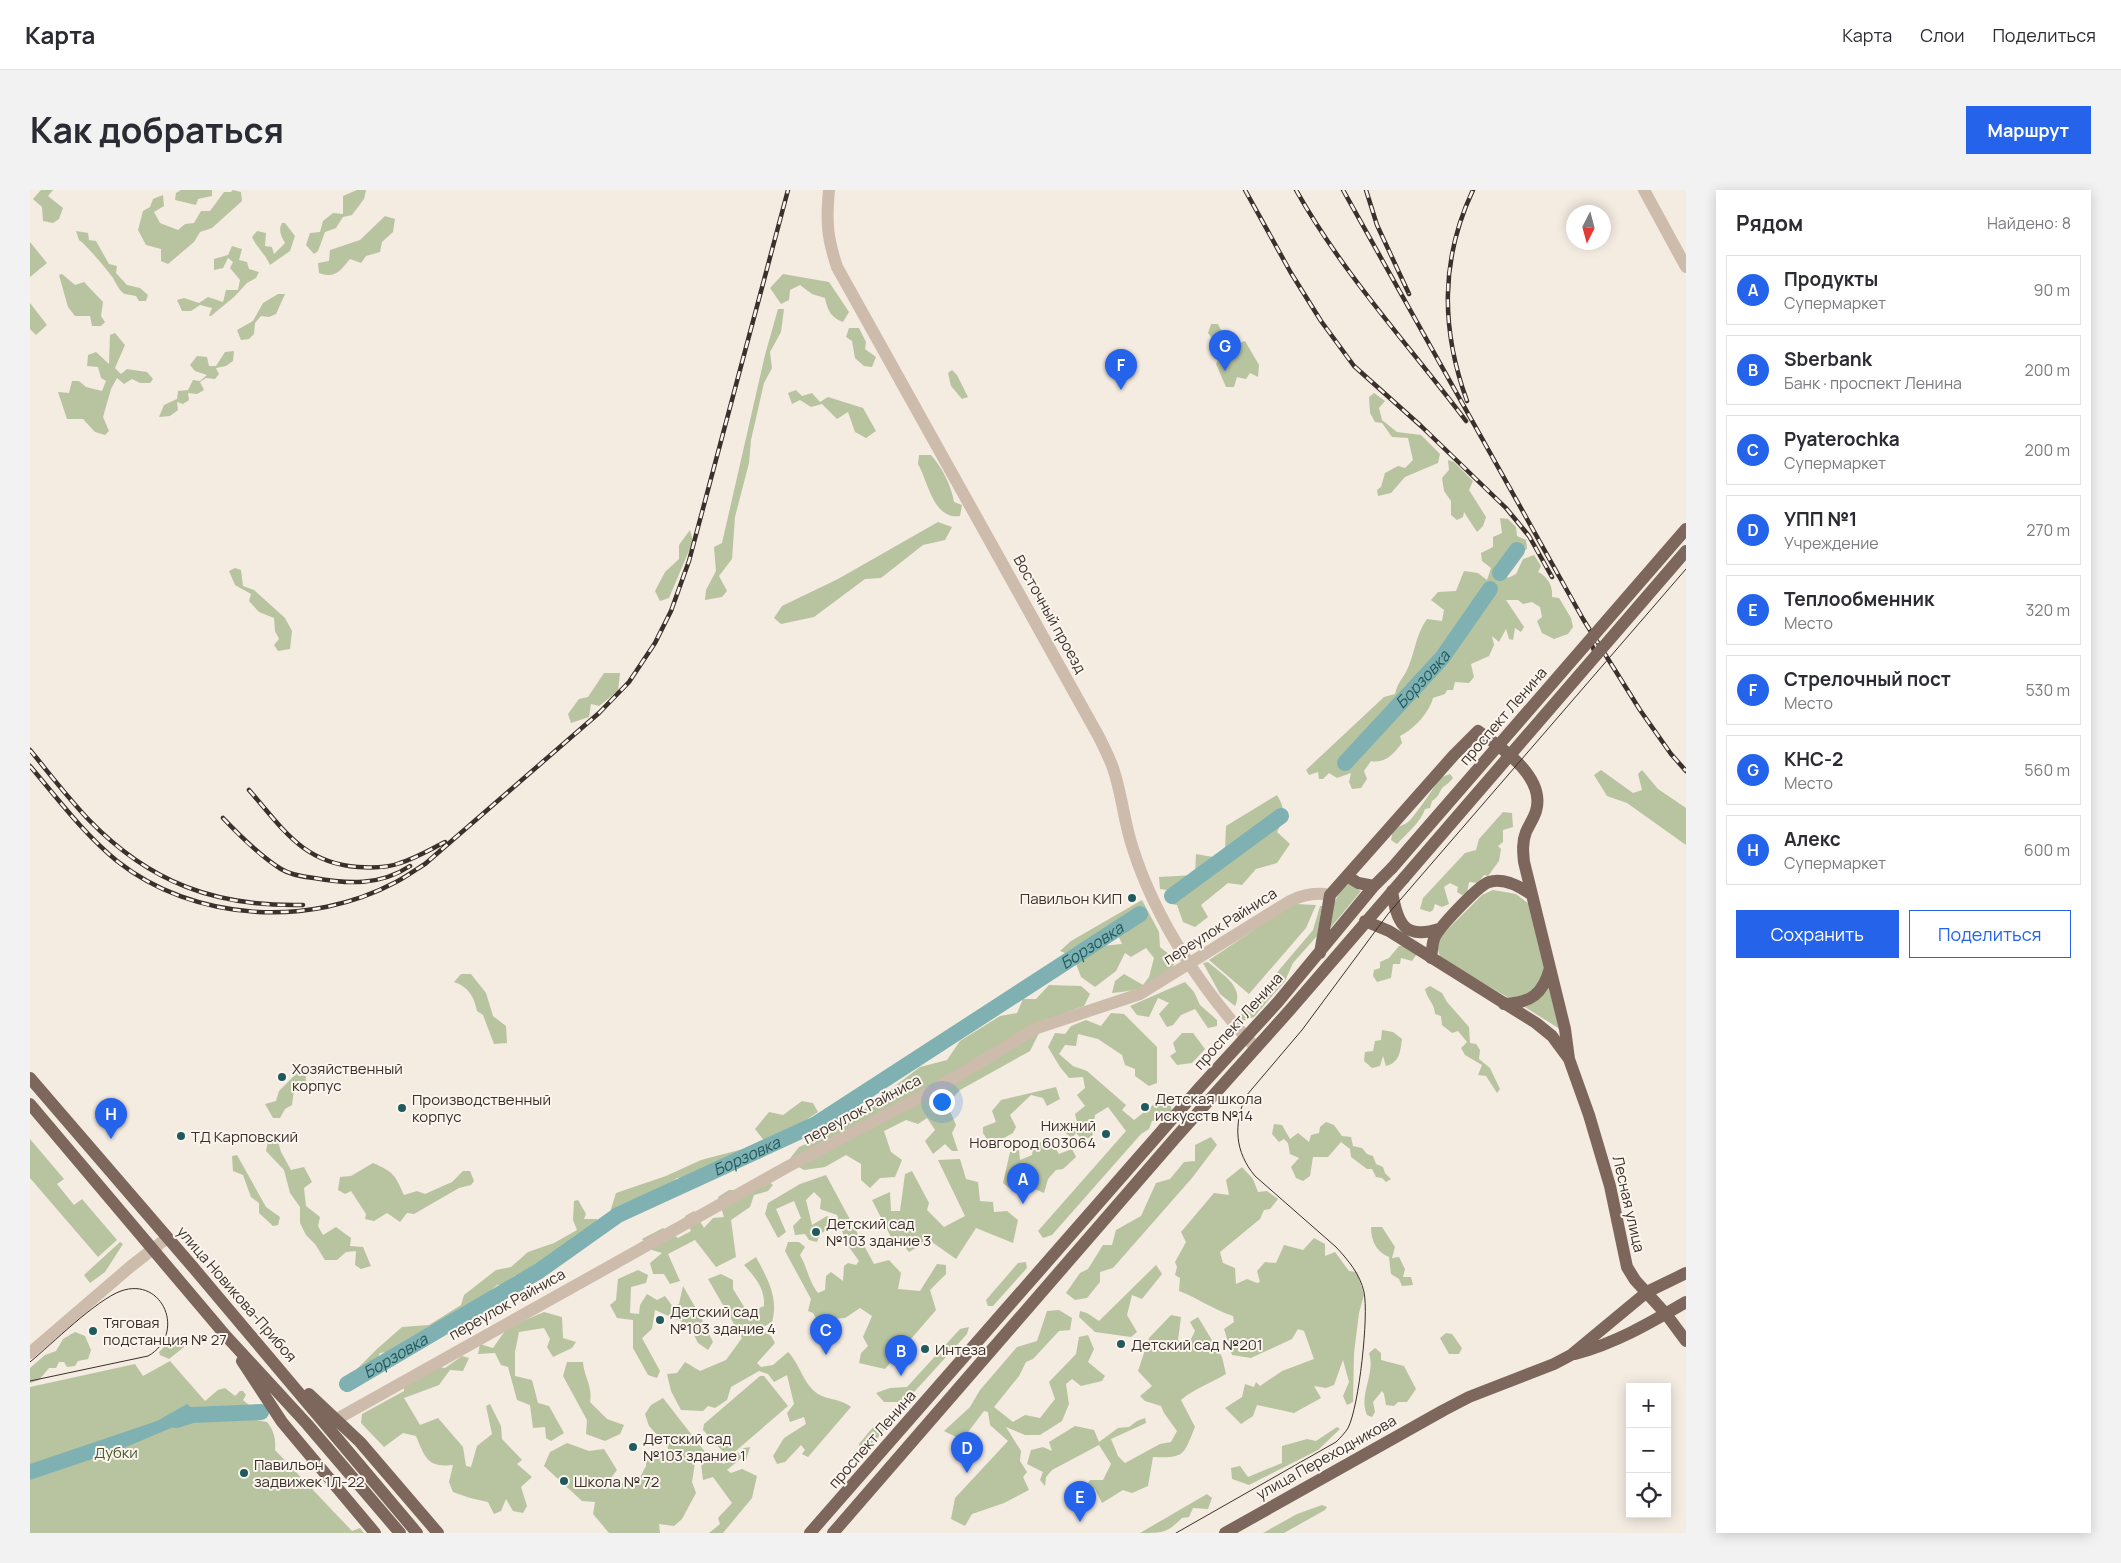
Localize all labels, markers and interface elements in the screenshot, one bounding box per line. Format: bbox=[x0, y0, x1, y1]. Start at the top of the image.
text: Карта bbox=[25, 18, 95, 51]
text: Карта bbox=[1842, 23, 1892, 47]
text: Слои bbox=[1920, 23, 1964, 47]
text: Поделиться bbox=[1992, 23, 2096, 47]
text: Как добраться bbox=[30, 106, 284, 154]
button: Маршрут bbox=[1966, 106, 2091, 154]
north arrow bbox=[1566, 205, 1611, 250]
text: Рядом bbox=[1736, 209, 1803, 237]
text: Найдено: 8 bbox=[1987, 212, 2071, 234]
text: Продукты bbox=[1784, 266, 1878, 292]
text: A bbox=[1748, 279, 1758, 301]
text: 90 m bbox=[2034, 279, 2070, 301]
text: Супермаркет bbox=[1784, 292, 1886, 314]
pin: G bbox=[1209, 330, 1241, 371]
text: Sberbank bbox=[1784, 346, 1872, 372]
pin: F bbox=[1105, 349, 1137, 390]
text: B bbox=[1748, 359, 1758, 381]
text: 200 m bbox=[2025, 359, 2070, 381]
text: Банк · проспект Ленина bbox=[1784, 372, 1962, 394]
text: Pyaterochka bbox=[1784, 426, 1900, 452]
text: C bbox=[1747, 439, 1759, 461]
text: 200 m bbox=[2025, 439, 2070, 461]
text: Супермаркет bbox=[1784, 452, 1886, 474]
text: УПП №1 bbox=[1784, 506, 1857, 532]
text: D bbox=[1747, 519, 1759, 541]
text: 270 m bbox=[2026, 519, 2070, 541]
text: Учреждение bbox=[1784, 532, 1879, 554]
street label: Восточный проезд bbox=[1009, 551, 1091, 677]
text: Теплообменник bbox=[1784, 586, 1934, 612]
text: E bbox=[1748, 599, 1758, 621]
text: 320 m bbox=[2026, 599, 2070, 621]
text: Место bbox=[1784, 612, 1833, 634]
water label: Борзовка bbox=[1390, 645, 1455, 713]
street label: проспект Ленина bbox=[1454, 662, 1552, 770]
text: Стрелочный пост bbox=[1784, 666, 1951, 692]
text: F bbox=[1749, 679, 1757, 701]
text: 530 m bbox=[2025, 679, 2070, 701]
text: Место bbox=[1784, 692, 1833, 714]
text: КНС-2 bbox=[1784, 746, 1843, 772]
text: G bbox=[1747, 759, 1759, 781]
text: 560 m bbox=[2024, 759, 2070, 781]
text: Место bbox=[1784, 772, 1833, 794]
text: Алекс bbox=[1784, 826, 1841, 852]
text: H bbox=[1747, 839, 1759, 861]
text: 600 m bbox=[2024, 839, 2070, 861]
text: Супермаркет bbox=[1784, 852, 1886, 874]
street label: переулок Райниса bbox=[1159, 883, 1281, 969]
place label: Павильон КИП bbox=[1020, 888, 1122, 909]
marker: Павильон КИП bbox=[1126, 892, 1138, 904]
button: Сохранить bbox=[1736, 910, 1899, 958]
button: Поделиться bbox=[1909, 910, 2071, 958]
water label: Борзовка bbox=[1056, 916, 1128, 974]
street label: проспект Ленина bbox=[1189, 968, 1287, 1074]
place label: Хозяйственный корпус bbox=[292, 1058, 403, 1096]
street label: переулок Райниса bbox=[800, 1069, 924, 1149]
marker: Хозяйственный корпус bbox=[276, 1071, 288, 1083]
place label: Детская школа искусств №14 bbox=[1155, 1088, 1262, 1126]
place label: Производственный корпус bbox=[412, 1089, 551, 1127]
your location bbox=[929, 1089, 955, 1115]
pin: H bbox=[95, 1098, 127, 1139]
marker: Детская школа искусств №14 bbox=[1139, 1101, 1151, 1113]
marker: Производственный корпус bbox=[396, 1102, 408, 1114]
place label: Нижний Новгород 603064 bbox=[969, 1115, 1096, 1153]
place label: ТД Карповский bbox=[191, 1126, 298, 1147]
marker: Нижний Новгород 603064 bbox=[1100, 1128, 1112, 1140]
marker: ТД Карповский bbox=[175, 1130, 187, 1142]
water label: Борзовка bbox=[709, 1131, 784, 1181]
street label: Лесная улица bbox=[1608, 1154, 1650, 1254]
pin: A bbox=[1007, 1163, 1039, 1204]
place label: Детский сад №103 здание 3 bbox=[826, 1213, 931, 1251]
street label: улица Новикова-Прибоя bbox=[172, 1222, 302, 1366]
marker: Детский сад №103 здание 3 bbox=[810, 1226, 822, 1238]
street label: переулок Райниса bbox=[445, 1263, 569, 1345]
place label: Детский сад №103 здание 4 bbox=[670, 1301, 776, 1339]
place label: Тяговая подстанция № 27 bbox=[103, 1312, 227, 1350]
marker: Детский сад №103 здание 4 bbox=[654, 1314, 666, 1326]
pin: C bbox=[810, 1314, 842, 1355]
marker: Тяговая подстанция № 27 bbox=[87, 1325, 99, 1337]
water label: Борзовка bbox=[359, 1327, 433, 1383]
place label: Детский сад №201 bbox=[1131, 1334, 1263, 1355]
pin: B bbox=[885, 1335, 917, 1376]
marker: Детский сад №201 bbox=[1115, 1338, 1127, 1350]
place label: Интеза bbox=[935, 1339, 986, 1360]
marker: Интеза bbox=[919, 1343, 931, 1355]
map controls bbox=[1626, 1383, 1671, 1518]
button: + bbox=[1626, 1383, 1671, 1428]
street label: проспект Ленина bbox=[823, 1385, 921, 1493]
street label: улица Переходникова bbox=[1252, 1410, 1400, 1504]
place label: Детский сад №103 здание 1 bbox=[643, 1428, 746, 1466]
button: − bbox=[1626, 1428, 1671, 1473]
pin: D bbox=[951, 1432, 983, 1473]
marker: Детский сад №103 здание 1 bbox=[627, 1441, 639, 1453]
park label: Дубки bbox=[94, 1442, 138, 1463]
place label: Павильон задвижек 1Л-22 bbox=[254, 1454, 365, 1492]
marker: Павильон задвижек 1Л-22 bbox=[238, 1467, 250, 1479]
place label: Школа № 72 bbox=[574, 1471, 659, 1492]
button: locate bbox=[1626, 1473, 1671, 1518]
marker: Школа № 72 bbox=[558, 1475, 570, 1487]
pin: E bbox=[1064, 1481, 1096, 1522]

